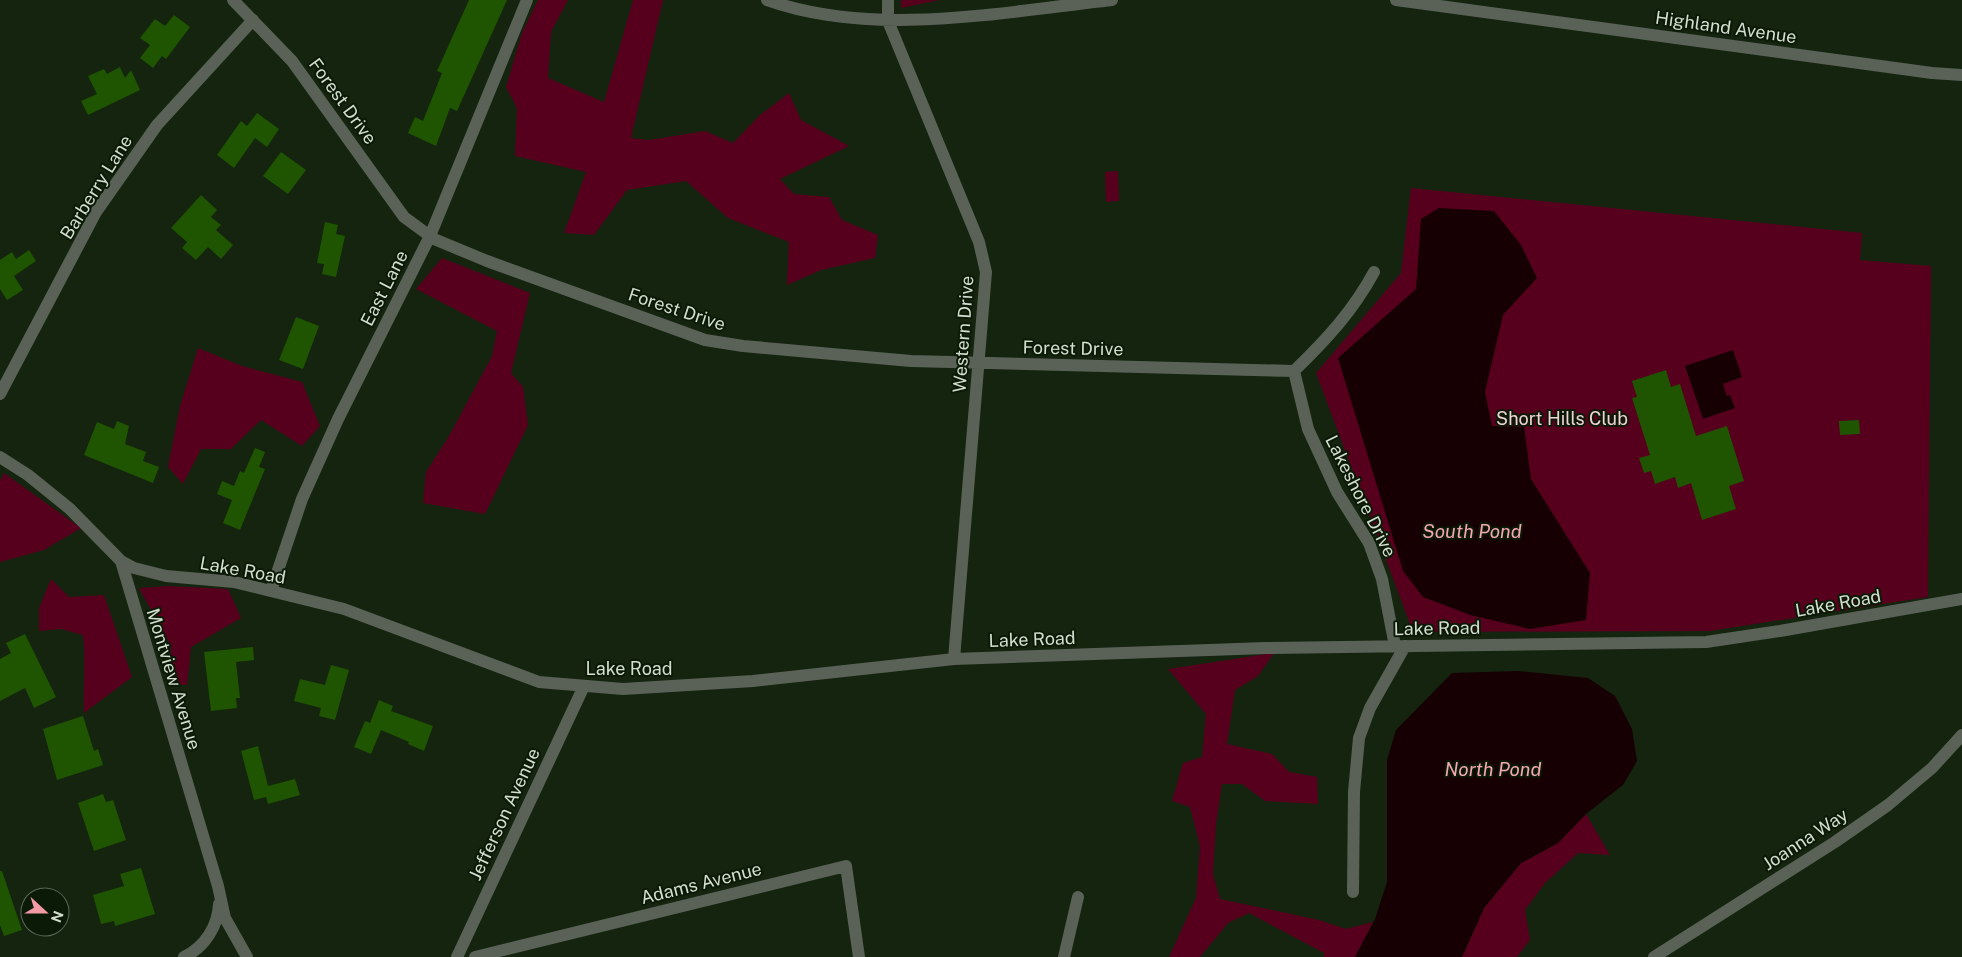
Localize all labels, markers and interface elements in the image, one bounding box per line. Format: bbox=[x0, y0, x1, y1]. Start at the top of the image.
street label: Highland Avenue bbox=[1654, 7, 1798, 47]
street label: Forest Drive bbox=[305, 54, 381, 148]
street label: Barberry Lane bbox=[56, 131, 136, 243]
street label: East Lane bbox=[356, 247, 412, 329]
street label: Western Drive bbox=[948, 275, 978, 393]
street label: Forest Drive bbox=[626, 283, 728, 335]
street label: Forest Drive bbox=[1022, 337, 1124, 359]
park label: Short Hills Club bbox=[1496, 408, 1628, 429]
street label: Lakeshore Drive bbox=[1321, 432, 1401, 560]
water label: South Pond bbox=[1422, 520, 1522, 542]
street label: Lake Road bbox=[198, 552, 288, 588]
street label: Lake Road bbox=[1793, 585, 1883, 621]
street label: Montview Avenue bbox=[143, 606, 205, 752]
street label: Lake Road bbox=[1393, 617, 1481, 639]
street label: Lake Road bbox=[988, 627, 1076, 651]
street label: Lake Road bbox=[586, 658, 672, 679]
street label: Jefferson Avenue bbox=[464, 744, 544, 884]
water label: North Pond bbox=[1445, 758, 1541, 780]
street label: Joanna Way bbox=[1758, 803, 1852, 874]
street label: Adams Avenue bbox=[638, 858, 764, 908]
north arrow bbox=[20, 887, 70, 937]
text: N bbox=[48, 909, 67, 925]

